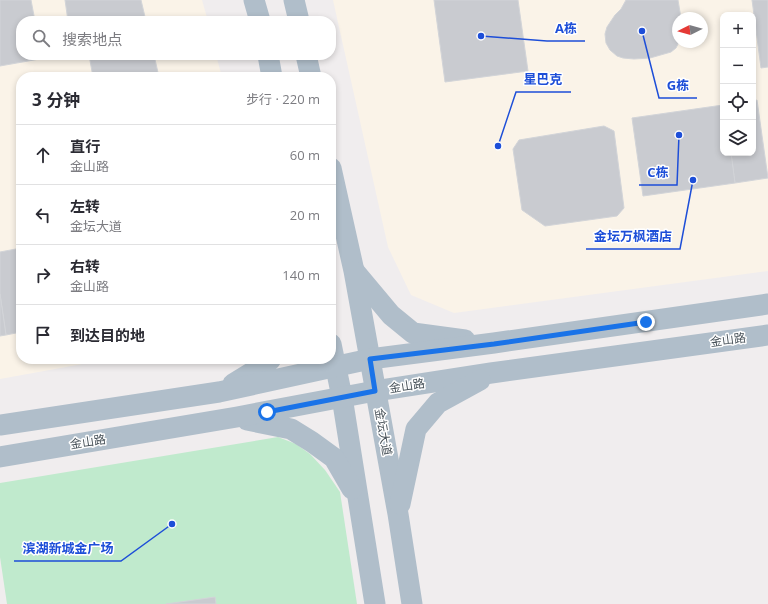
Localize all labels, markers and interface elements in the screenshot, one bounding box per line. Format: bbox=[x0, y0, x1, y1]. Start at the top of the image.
north arrow bbox=[672, 12, 708, 48]
map controls bbox=[720, 12, 756, 156]
button: + bbox=[720, 12, 756, 48]
search box bbox=[16, 16, 336, 60]
callout: A栋 bbox=[547, 16, 585, 41]
text: A栋 bbox=[555, 19, 577, 37]
icon: search bbox=[30, 27, 52, 49]
text: 搜索地点 bbox=[62, 29, 122, 49]
button: − bbox=[720, 48, 756, 84]
callout: 星巴克 bbox=[516, 67, 571, 92]
text: 星巴克 bbox=[523, 70, 563, 88]
callout: G栋 bbox=[659, 73, 697, 98]
text: G栋 bbox=[667, 76, 689, 94]
button: locate bbox=[720, 84, 756, 120]
text: 3 分钟 bbox=[32, 88, 80, 111]
text: 步行 · 220 m bbox=[246, 90, 320, 108]
button: layers bbox=[720, 120, 756, 156]
text: 直行 bbox=[70, 136, 100, 156]
icon: ahead bbox=[32, 144, 54, 166]
text: 60 m bbox=[290, 146, 320, 164]
text: 金山路 bbox=[70, 157, 109, 175]
callout: C栋 bbox=[639, 160, 677, 185]
text: C栋 bbox=[647, 163, 669, 181]
text: 左转 bbox=[70, 196, 100, 216]
icon: left bbox=[32, 204, 54, 226]
text: 20 m bbox=[290, 206, 320, 224]
text: 金坛大道 bbox=[70, 217, 122, 235]
callout: 金坛万枫酒店 bbox=[586, 224, 680, 249]
text: 金坛万枫酒店 bbox=[594, 227, 672, 245]
text: 右转 bbox=[70, 256, 100, 276]
icon: right bbox=[32, 264, 54, 286]
text: 140 m bbox=[282, 266, 320, 284]
text: 金山路 bbox=[70, 277, 109, 295]
route end bbox=[637, 313, 655, 331]
icon: arrive bbox=[32, 324, 54, 346]
text: 到达目的地 bbox=[70, 325, 145, 345]
street label: 金山路 bbox=[709, 329, 747, 350]
street label: 金山路 bbox=[388, 374, 426, 397]
route start bbox=[258, 403, 276, 421]
street label: 金坛大道 bbox=[371, 407, 396, 457]
street label: 金山路 bbox=[69, 430, 107, 453]
callout: 滨湖新城金广场 bbox=[14, 536, 121, 561]
text: 滨湖新城金广场 bbox=[22, 539, 114, 557]

